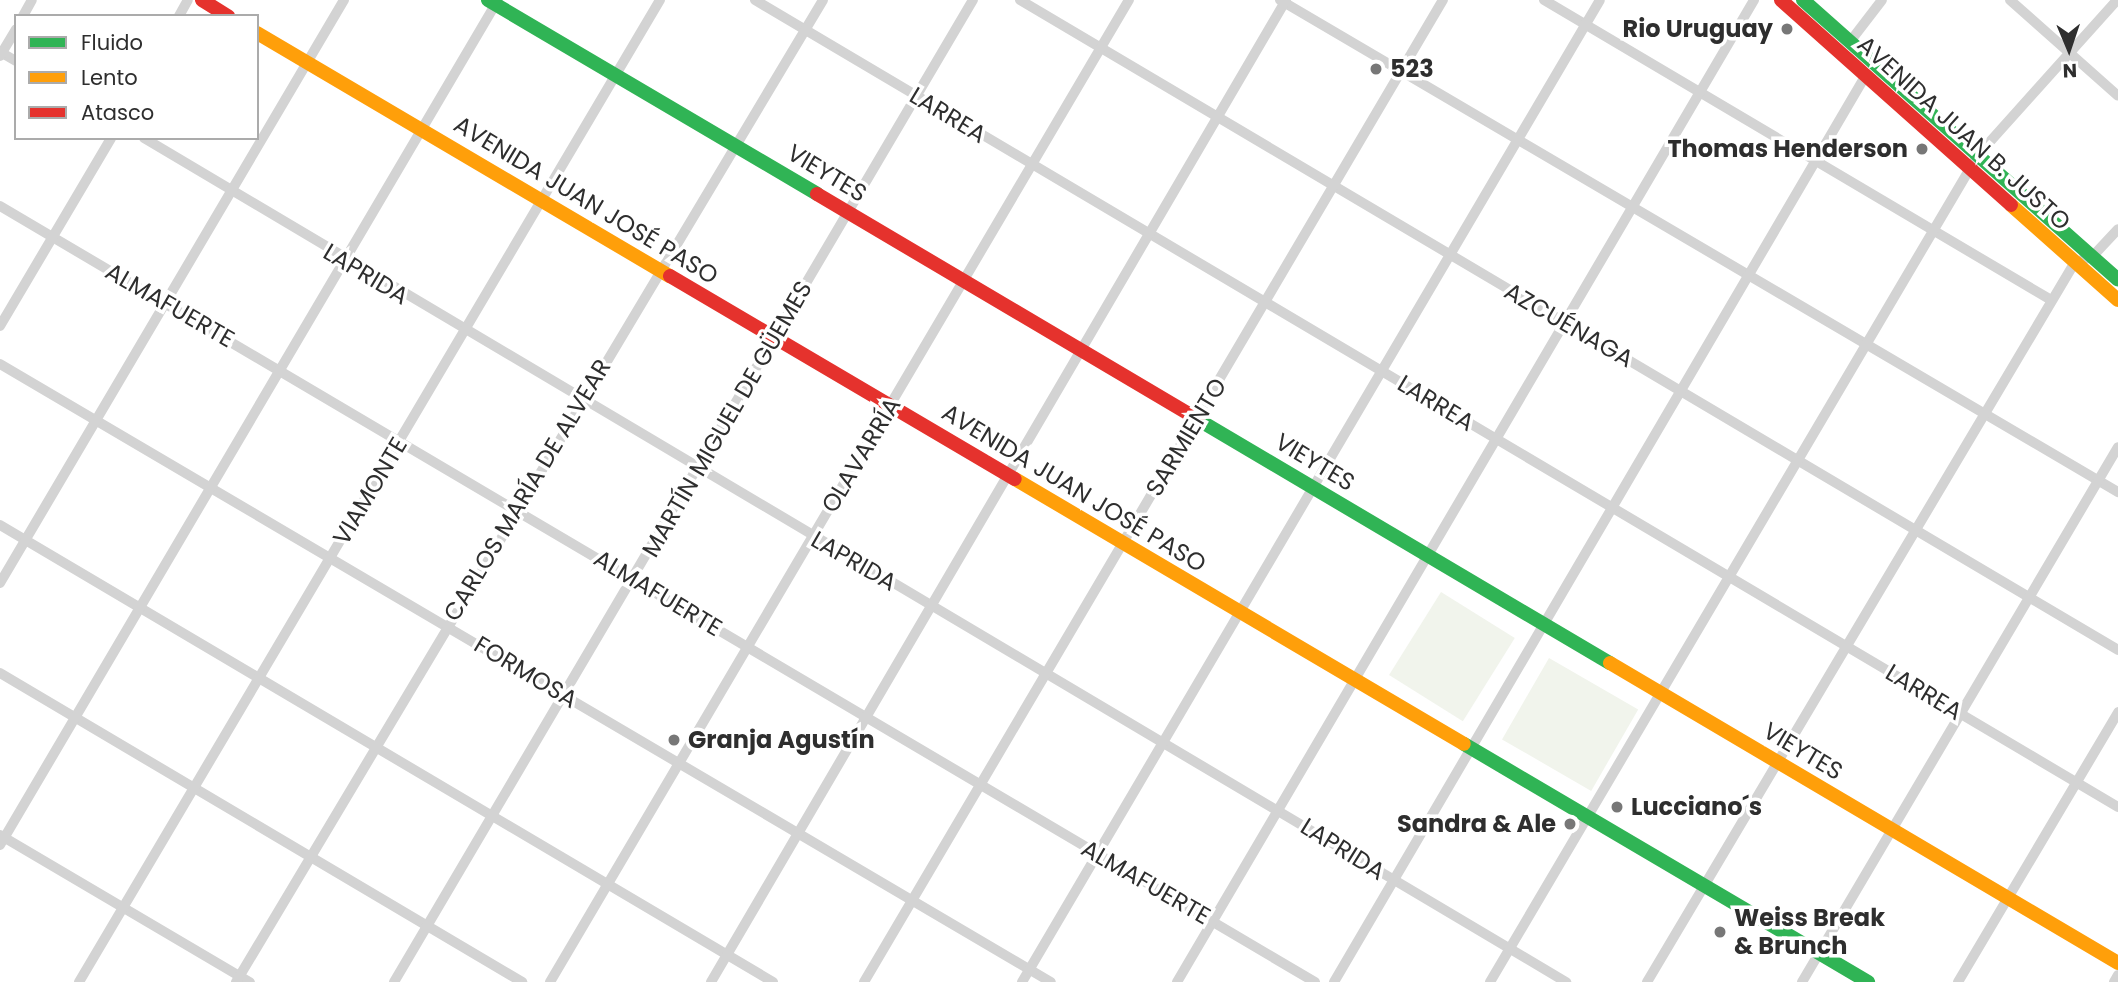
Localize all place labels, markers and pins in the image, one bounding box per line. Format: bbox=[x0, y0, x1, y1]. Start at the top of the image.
place label: Rio Uruguay bbox=[1623, 15, 1773, 43]
marker: Rio Uruguay bbox=[1779, 21, 1795, 37]
place label: 523 bbox=[1390, 55, 1434, 83]
marker: 523 bbox=[1368, 61, 1384, 77]
place label: Thomas Henderson bbox=[1667, 135, 1908, 163]
marker: Thomas Henderson bbox=[1914, 141, 1930, 157]
place label: Granja Agustín bbox=[688, 726, 875, 754]
marker: Granja Agustín bbox=[666, 732, 682, 748]
place label: Lucciano´s bbox=[1631, 793, 1762, 821]
marker: Lucciano´s bbox=[1609, 799, 1625, 815]
place label: Sandra & Ale bbox=[1397, 810, 1556, 838]
marker: Sandra & Ale bbox=[1562, 816, 1578, 832]
place label: Weiss Break & Brunch bbox=[1734, 904, 1885, 960]
marker: Weiss Break & Brunch bbox=[1712, 924, 1728, 940]

